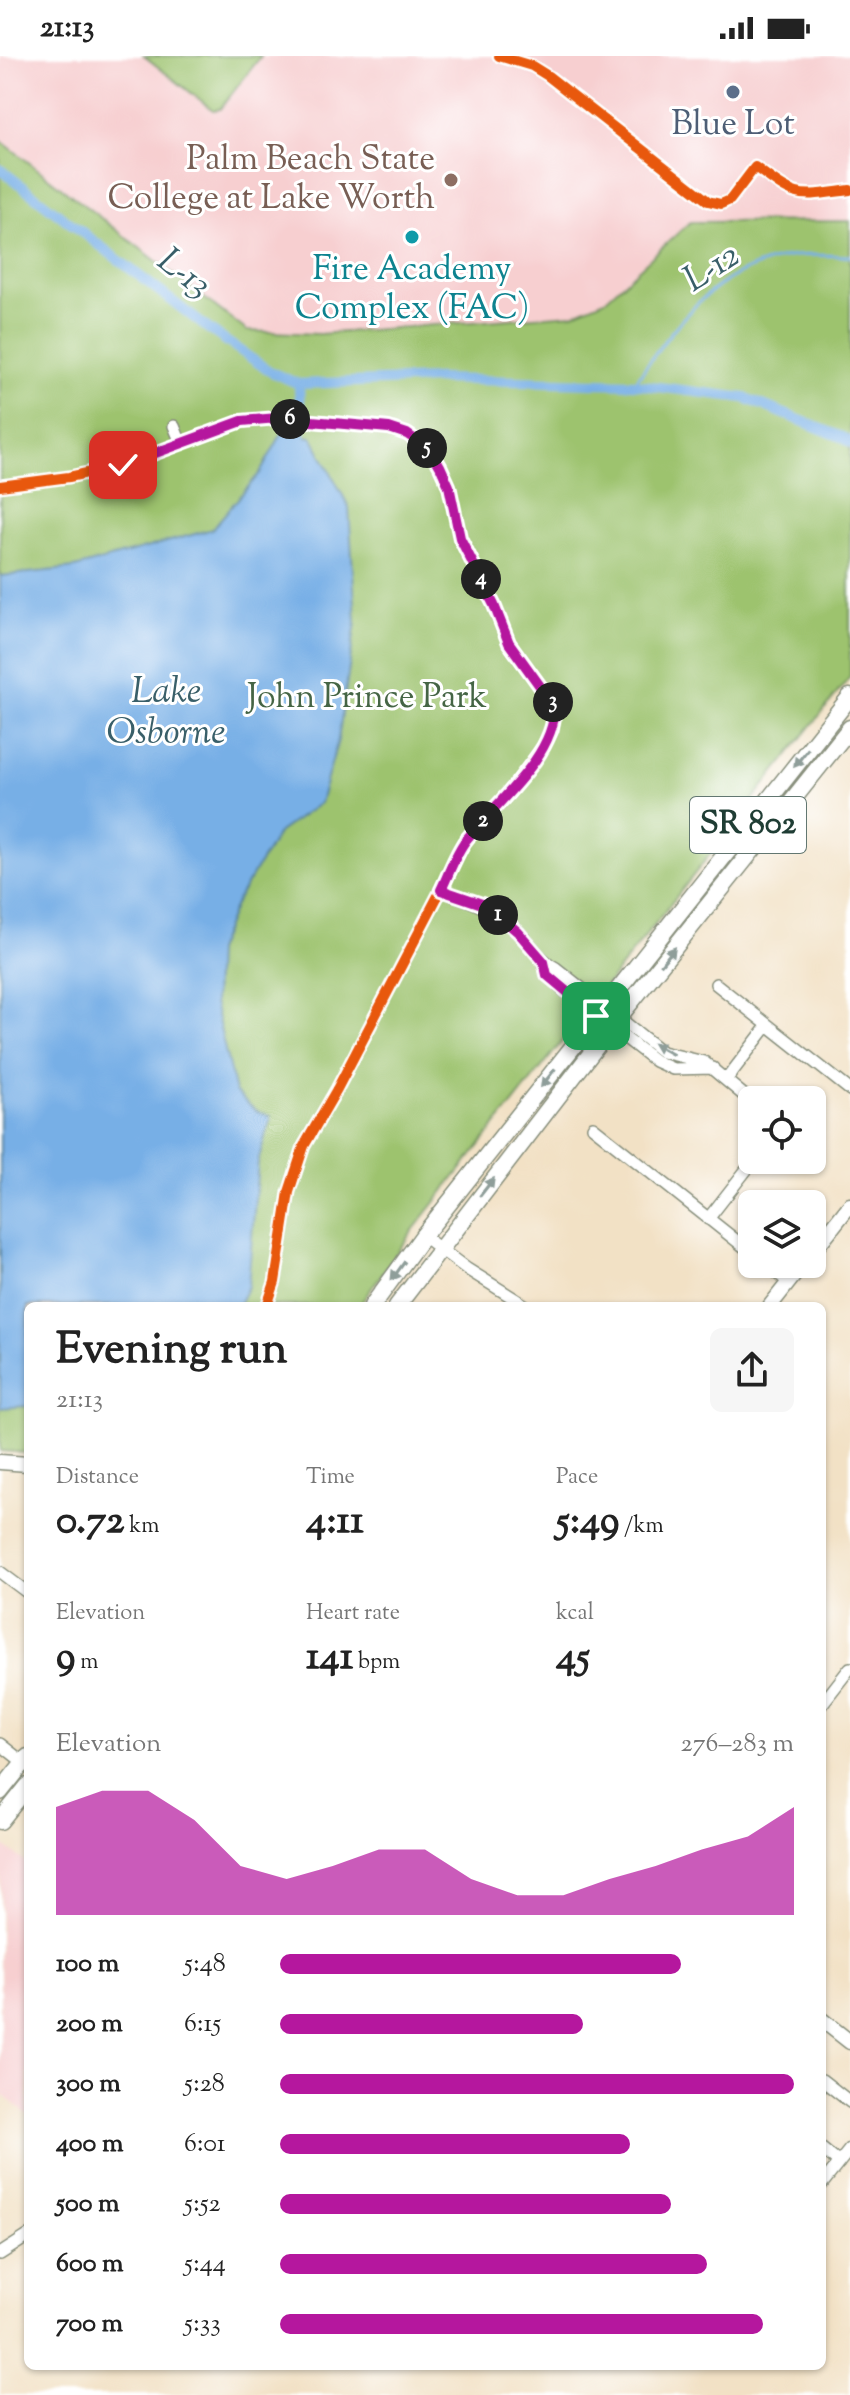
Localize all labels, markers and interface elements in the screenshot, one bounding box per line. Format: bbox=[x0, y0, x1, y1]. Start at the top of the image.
text: 21:13 bbox=[40, 7, 94, 50]
marker: Blue Lot bbox=[724, 83, 742, 101]
place label: Blue Lot bbox=[671, 101, 795, 150]
place label: Palm Beach State College at Lake Worth bbox=[107, 136, 435, 224]
marker: Palm Beach State College at Lake Worth bbox=[442, 171, 460, 189]
marker: Fire Academy Complex (FAC) bbox=[403, 228, 421, 246]
water label: L-12 bbox=[674, 232, 750, 306]
water label: L-13 bbox=[145, 236, 221, 312]
place label: Fire Academy Complex (FAC) bbox=[295, 246, 529, 334]
pin: 6 bbox=[270, 399, 310, 439]
text: 6 bbox=[285, 403, 295, 435]
pin: 5 bbox=[407, 428, 447, 468]
pin bbox=[89, 431, 157, 499]
text: 5 bbox=[423, 432, 431, 464]
icon: check bbox=[101, 443, 145, 487]
pin: 4 bbox=[461, 559, 501, 599]
text: 4 bbox=[475, 563, 487, 595]
water label: Lake Osborne bbox=[107, 667, 225, 760]
park label: John Prince Park bbox=[245, 674, 487, 723]
pin: 3 bbox=[533, 682, 573, 722]
text: 3 bbox=[549, 686, 557, 718]
one-way arrow bbox=[794, 748, 810, 768]
road number: SR 802 bbox=[690, 797, 806, 853]
pin: 2 bbox=[463, 801, 503, 841]
text: 2 bbox=[478, 805, 488, 837]
pin: 1 bbox=[478, 895, 518, 935]
text: 1 bbox=[494, 899, 502, 931]
one-way arrow bbox=[659, 946, 676, 966]
pin bbox=[562, 982, 630, 1050]
icon: arrive bbox=[574, 994, 618, 1038]
one-way arrow bbox=[652, 1043, 674, 1057]
one-way arrow bbox=[540, 1068, 557, 1088]
map controls bbox=[738, 1086, 826, 1278]
button: locate bbox=[738, 1086, 826, 1174]
one-way arrow bbox=[479, 1177, 495, 1197]
button: layers bbox=[738, 1190, 826, 1278]
one-way arrow bbox=[390, 1261, 406, 1282]
text: Evening run bbox=[56, 1320, 288, 1383]
button: share bbox=[710, 1328, 794, 1412]
text: 21:13 bbox=[56, 1382, 103, 1419]
text: Distance bbox=[56, 1462, 139, 1494]
text: Time bbox=[306, 1462, 355, 1494]
text: Pace bbox=[556, 1462, 598, 1494]
text: 0.72 bbox=[56, 1494, 125, 1551]
text: 4:11 bbox=[306, 1494, 364, 1551]
text: 5:49 bbox=[556, 1494, 619, 1551]
text: km bbox=[125, 1511, 159, 1543]
text: /km bbox=[619, 1511, 664, 1543]
text: Elevation bbox=[56, 1598, 145, 1630]
text: Heart rate bbox=[306, 1598, 400, 1630]
text: kcal bbox=[556, 1598, 594, 1630]
text: 9 bbox=[56, 1630, 75, 1687]
text: 141 bbox=[306, 1630, 353, 1687]
text: 45 bbox=[556, 1630, 590, 1687]
text: m bbox=[75, 1647, 98, 1679]
text: bpm bbox=[353, 1647, 400, 1679]
text: Elevation bbox=[56, 1726, 161, 1763]
text: 276–283 m bbox=[680, 1726, 794, 1763]
text: 100 m bbox=[56, 1946, 119, 1983]
text: 5:48 bbox=[184, 1946, 226, 1983]
text: 200 m bbox=[56, 2006, 123, 2043]
text: 6:15 bbox=[184, 2006, 221, 2043]
text: 300 m bbox=[56, 2066, 121, 2103]
text: 5:28 bbox=[184, 2066, 225, 2103]
text: 400 m bbox=[56, 2126, 123, 2163]
text: 6:01 bbox=[184, 2126, 226, 2163]
text: 500 m bbox=[56, 2186, 119, 2223]
text: 5:52 bbox=[184, 2186, 221, 2223]
text: 600 m bbox=[56, 2246, 123, 2283]
text: 5:44 bbox=[184, 2246, 226, 2283]
text: 700 m bbox=[56, 2306, 123, 2343]
text: 5:33 bbox=[184, 2306, 221, 2343]

